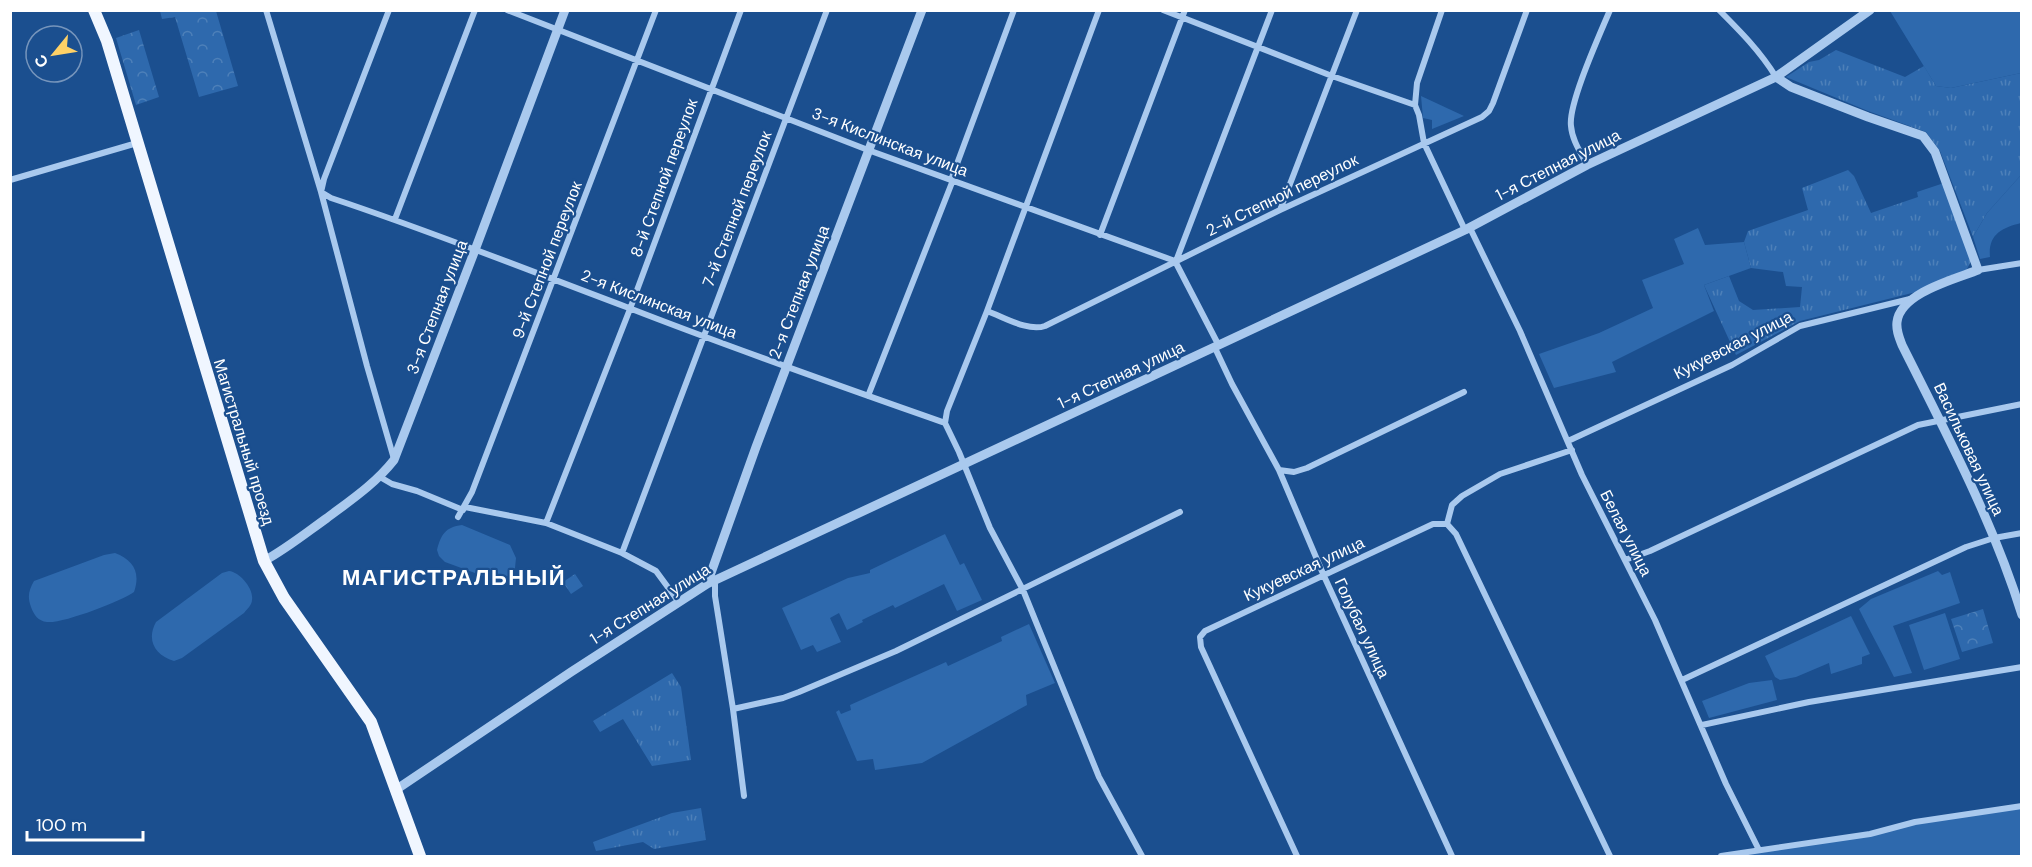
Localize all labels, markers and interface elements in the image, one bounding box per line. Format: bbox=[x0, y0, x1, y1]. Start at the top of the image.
north arrow bbox=[24, 24, 84, 84]
text: С bbox=[29, 51, 53, 72]
street label: 8-й Степной переулок bbox=[626, 95, 703, 260]
street label: 3-я Кислинская улица bbox=[809, 103, 971, 182]
street label: 1-я Степная улица bbox=[1492, 124, 1624, 206]
street label: 7-й Степной переулок bbox=[698, 127, 777, 290]
street label: 2-й Степной переулок bbox=[1203, 149, 1362, 241]
street label: 9-й Степной переулок bbox=[507, 177, 587, 342]
street label: 2-я Степная улица bbox=[764, 222, 834, 362]
street label: 3-я Степная улица bbox=[402, 237, 472, 377]
street label: 2-я Кислинская улица bbox=[578, 265, 740, 343]
street label: Кукуевская улица bbox=[1670, 306, 1796, 384]
street label: 1-я Степная улица bbox=[1054, 336, 1188, 414]
street label: Магистральный проезд bbox=[209, 356, 279, 528]
street label: Васильковая улица bbox=[1929, 379, 2009, 519]
street label: Белая улица bbox=[1595, 486, 1657, 580]
street label: Кукуевская улица bbox=[1240, 532, 1368, 606]
street label: 1-я Степная улица bbox=[586, 559, 714, 649]
district label: МАГИСТРАЛЬНЫЙ bbox=[342, 563, 566, 592]
street label: Голубая улица bbox=[1330, 575, 1394, 682]
scale bar bbox=[27, 804, 142, 842]
text: 100 m bbox=[36, 813, 87, 837]

